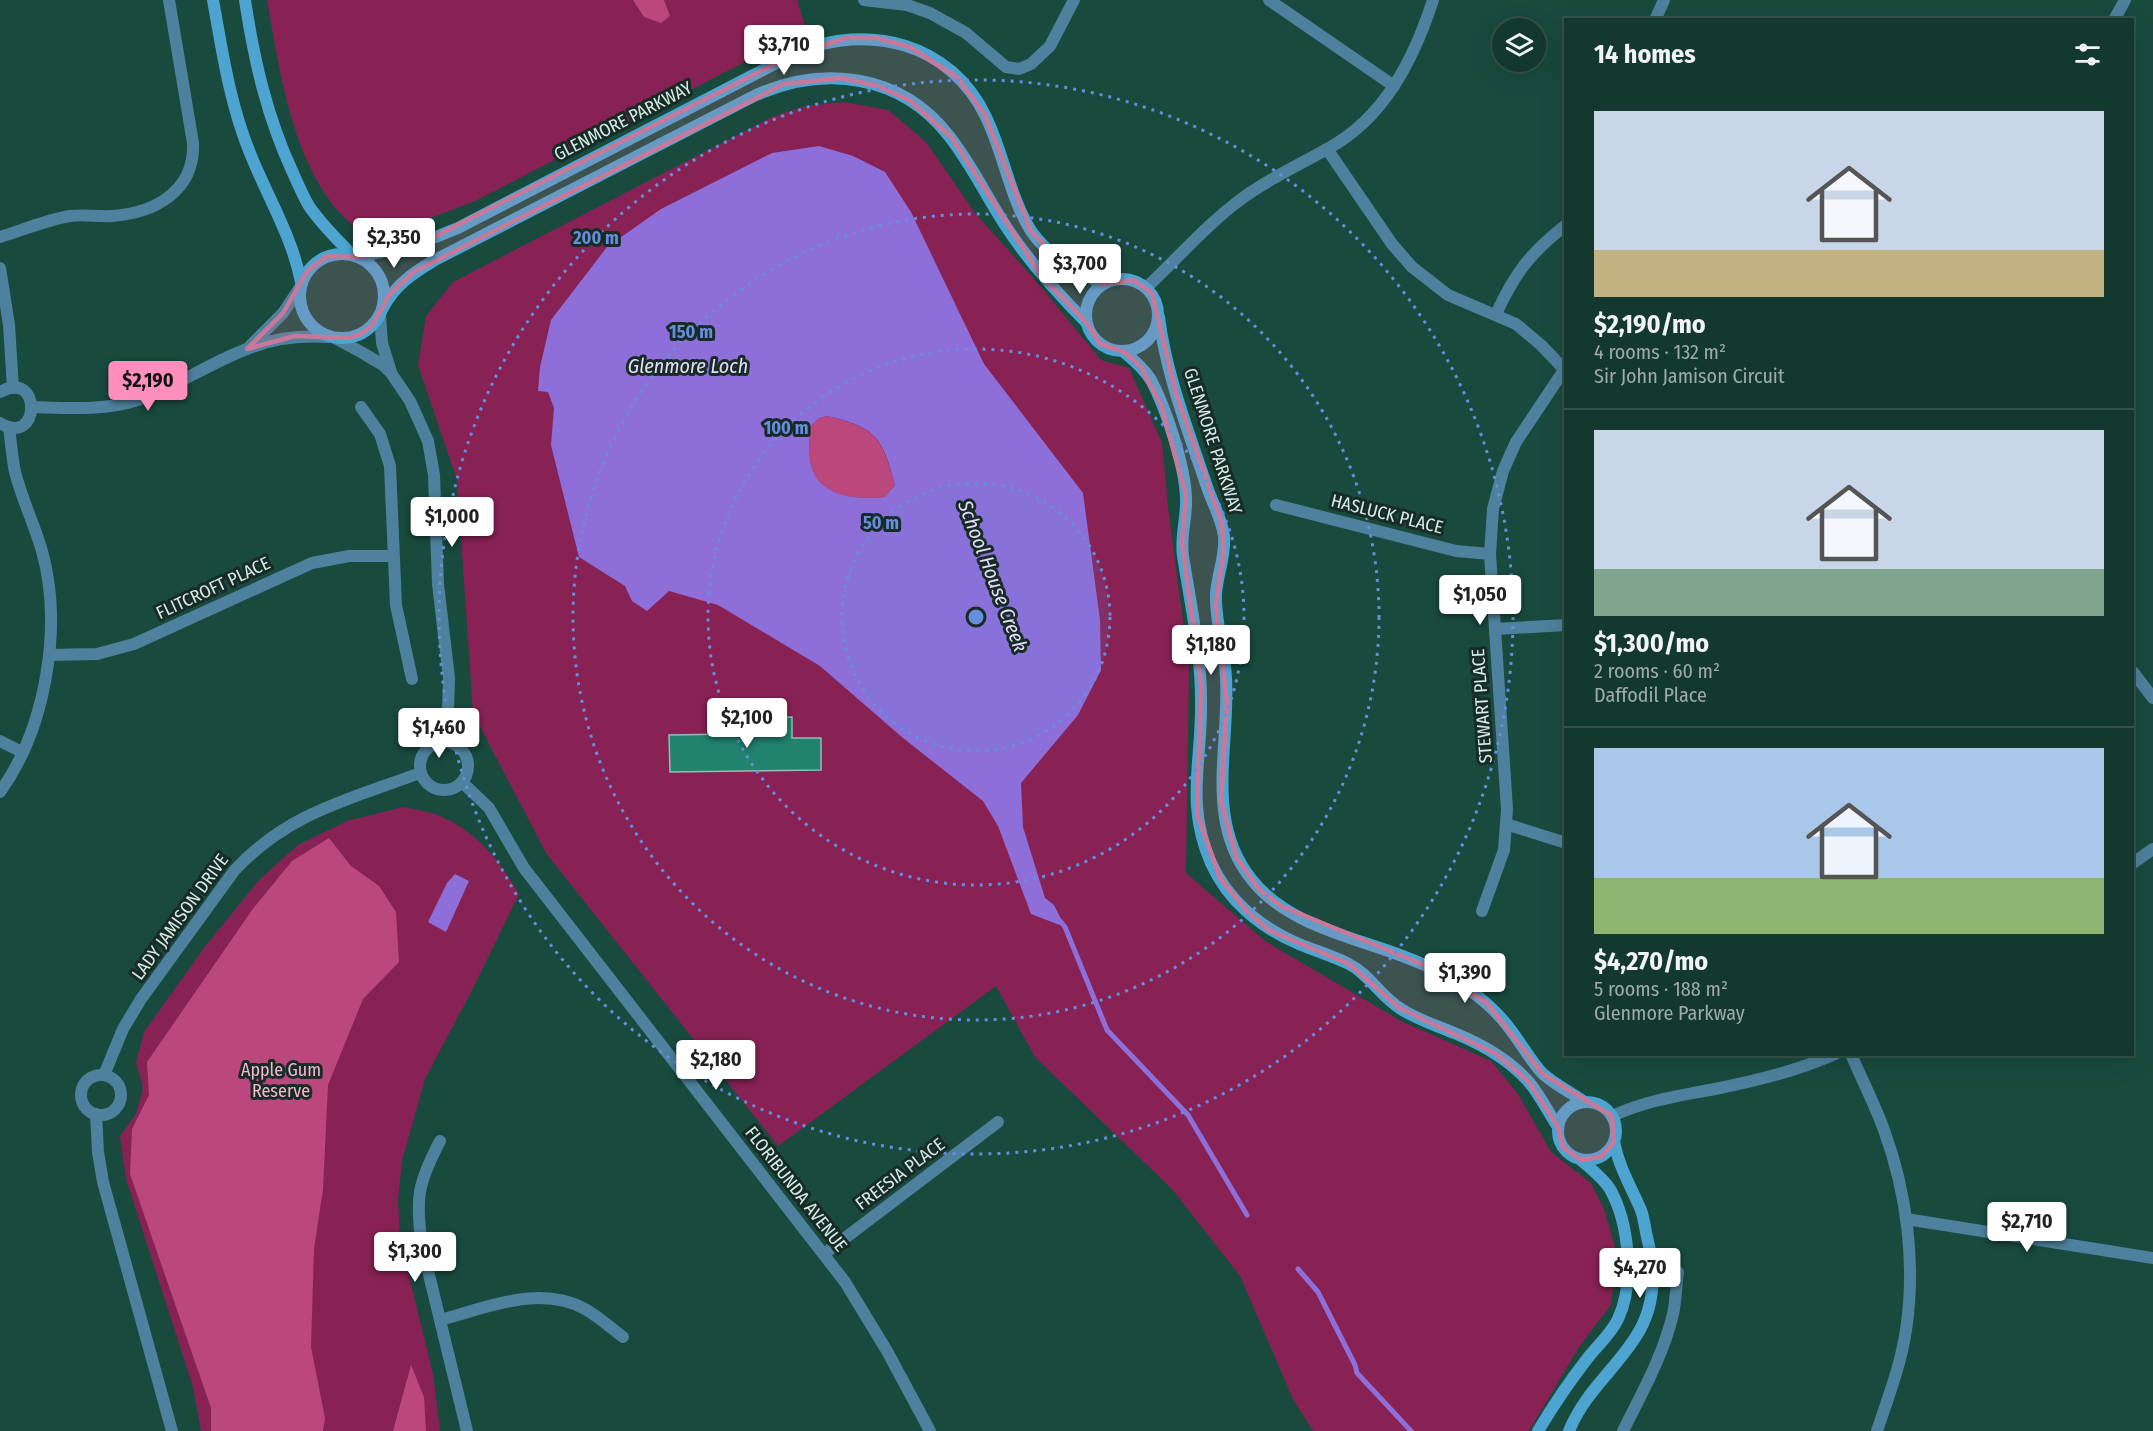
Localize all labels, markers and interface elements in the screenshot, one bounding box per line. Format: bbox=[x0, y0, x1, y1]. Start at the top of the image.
map controls bbox=[1492, 18, 1546, 72]
button: layers bbox=[1492, 18, 1546, 72]
pin: $3,710 bbox=[735, 25, 833, 76]
text: $3,710 bbox=[758, 32, 810, 56]
icon: filters bbox=[2071, 38, 2104, 71]
text: 14 homes bbox=[1594, 39, 1696, 70]
street label: GLENMORE PARKWAY bbox=[550, 77, 696, 165]
icon: home bbox=[1795, 150, 1903, 258]
pin: $2,350 bbox=[345, 218, 443, 269]
text: $2,350 bbox=[367, 225, 421, 249]
text: 200 m bbox=[572, 227, 619, 249]
pin: $3,700 bbox=[1031, 244, 1129, 295]
text: $3,700 bbox=[1053, 251, 1107, 275]
text: $2,190/mo bbox=[1594, 309, 1706, 340]
text: 150 m bbox=[669, 321, 713, 343]
text: 4 rooms · 132 m² bbox=[1594, 340, 1726, 364]
water label: Glenmore Loch bbox=[628, 354, 748, 378]
pin: $2,190 bbox=[99, 361, 197, 412]
text: Sir John Jamison Circuit bbox=[1594, 364, 1784, 388]
street label: GLENMORE PARKWAY bbox=[1179, 365, 1247, 517]
text: $2,190 bbox=[122, 368, 174, 392]
text: 100 m bbox=[764, 417, 808, 439]
icon: home bbox=[1795, 469, 1903, 577]
street label: HASLUCK PLACE bbox=[1329, 489, 1445, 539]
water label: School House Creek bbox=[953, 496, 1033, 655]
pin: $1,000 bbox=[403, 497, 501, 548]
text: $1,000 bbox=[425, 504, 479, 528]
text: 50 m bbox=[863, 512, 899, 534]
street label: FLITCROFT PLACE bbox=[153, 552, 273, 624]
pin: $1,050 bbox=[1431, 575, 1529, 626]
text: $1,050 bbox=[1453, 582, 1507, 606]
centre of rings bbox=[966, 607, 986, 627]
pin: $1,180 bbox=[1162, 625, 1260, 676]
text: $1,300/mo bbox=[1594, 628, 1709, 659]
text: $1,180 bbox=[1186, 632, 1236, 656]
street label: STEWART PLACE bbox=[1467, 648, 1497, 764]
text: 2 rooms · 60 m² bbox=[1594, 659, 1720, 683]
text: Daffodil Place bbox=[1594, 683, 1707, 707]
pin: $2,100 bbox=[698, 698, 796, 749]
text: $2,100 bbox=[721, 705, 773, 729]
pin: $1,460 bbox=[390, 708, 488, 759]
text: $1,460 bbox=[412, 715, 466, 739]
icon: home bbox=[1795, 787, 1903, 895]
street label: LADY JAMISON DRIVE bbox=[127, 850, 233, 984]
text: $4,270/mo bbox=[1594, 946, 1708, 977]
pin: $1,390 bbox=[1416, 953, 1514, 1004]
text: $1,390 bbox=[1438, 960, 1492, 984]
text: 5 rooms · 188 m² bbox=[1594, 977, 1728, 1001]
text: Glenmore Parkway bbox=[1594, 1001, 1745, 1025]
pin: $2,180 bbox=[667, 1040, 765, 1091]
text: $2,180 bbox=[690, 1047, 742, 1071]
park label: Apple Gum Reserve bbox=[241, 1059, 321, 1102]
street label: FLORIBUNDA AVENUE bbox=[740, 1122, 852, 1256]
street label: FREESIA PLACE bbox=[851, 1133, 949, 1215]
pin: $2,710 bbox=[1978, 1202, 2076, 1253]
text: $2,710 bbox=[2001, 1209, 2053, 1233]
pin: $1,300 bbox=[366, 1232, 464, 1283]
text: $1,300 bbox=[388, 1239, 442, 1263]
pin: $4,270 bbox=[1591, 1248, 1689, 1299]
text: $4,270 bbox=[1613, 1255, 1667, 1279]

